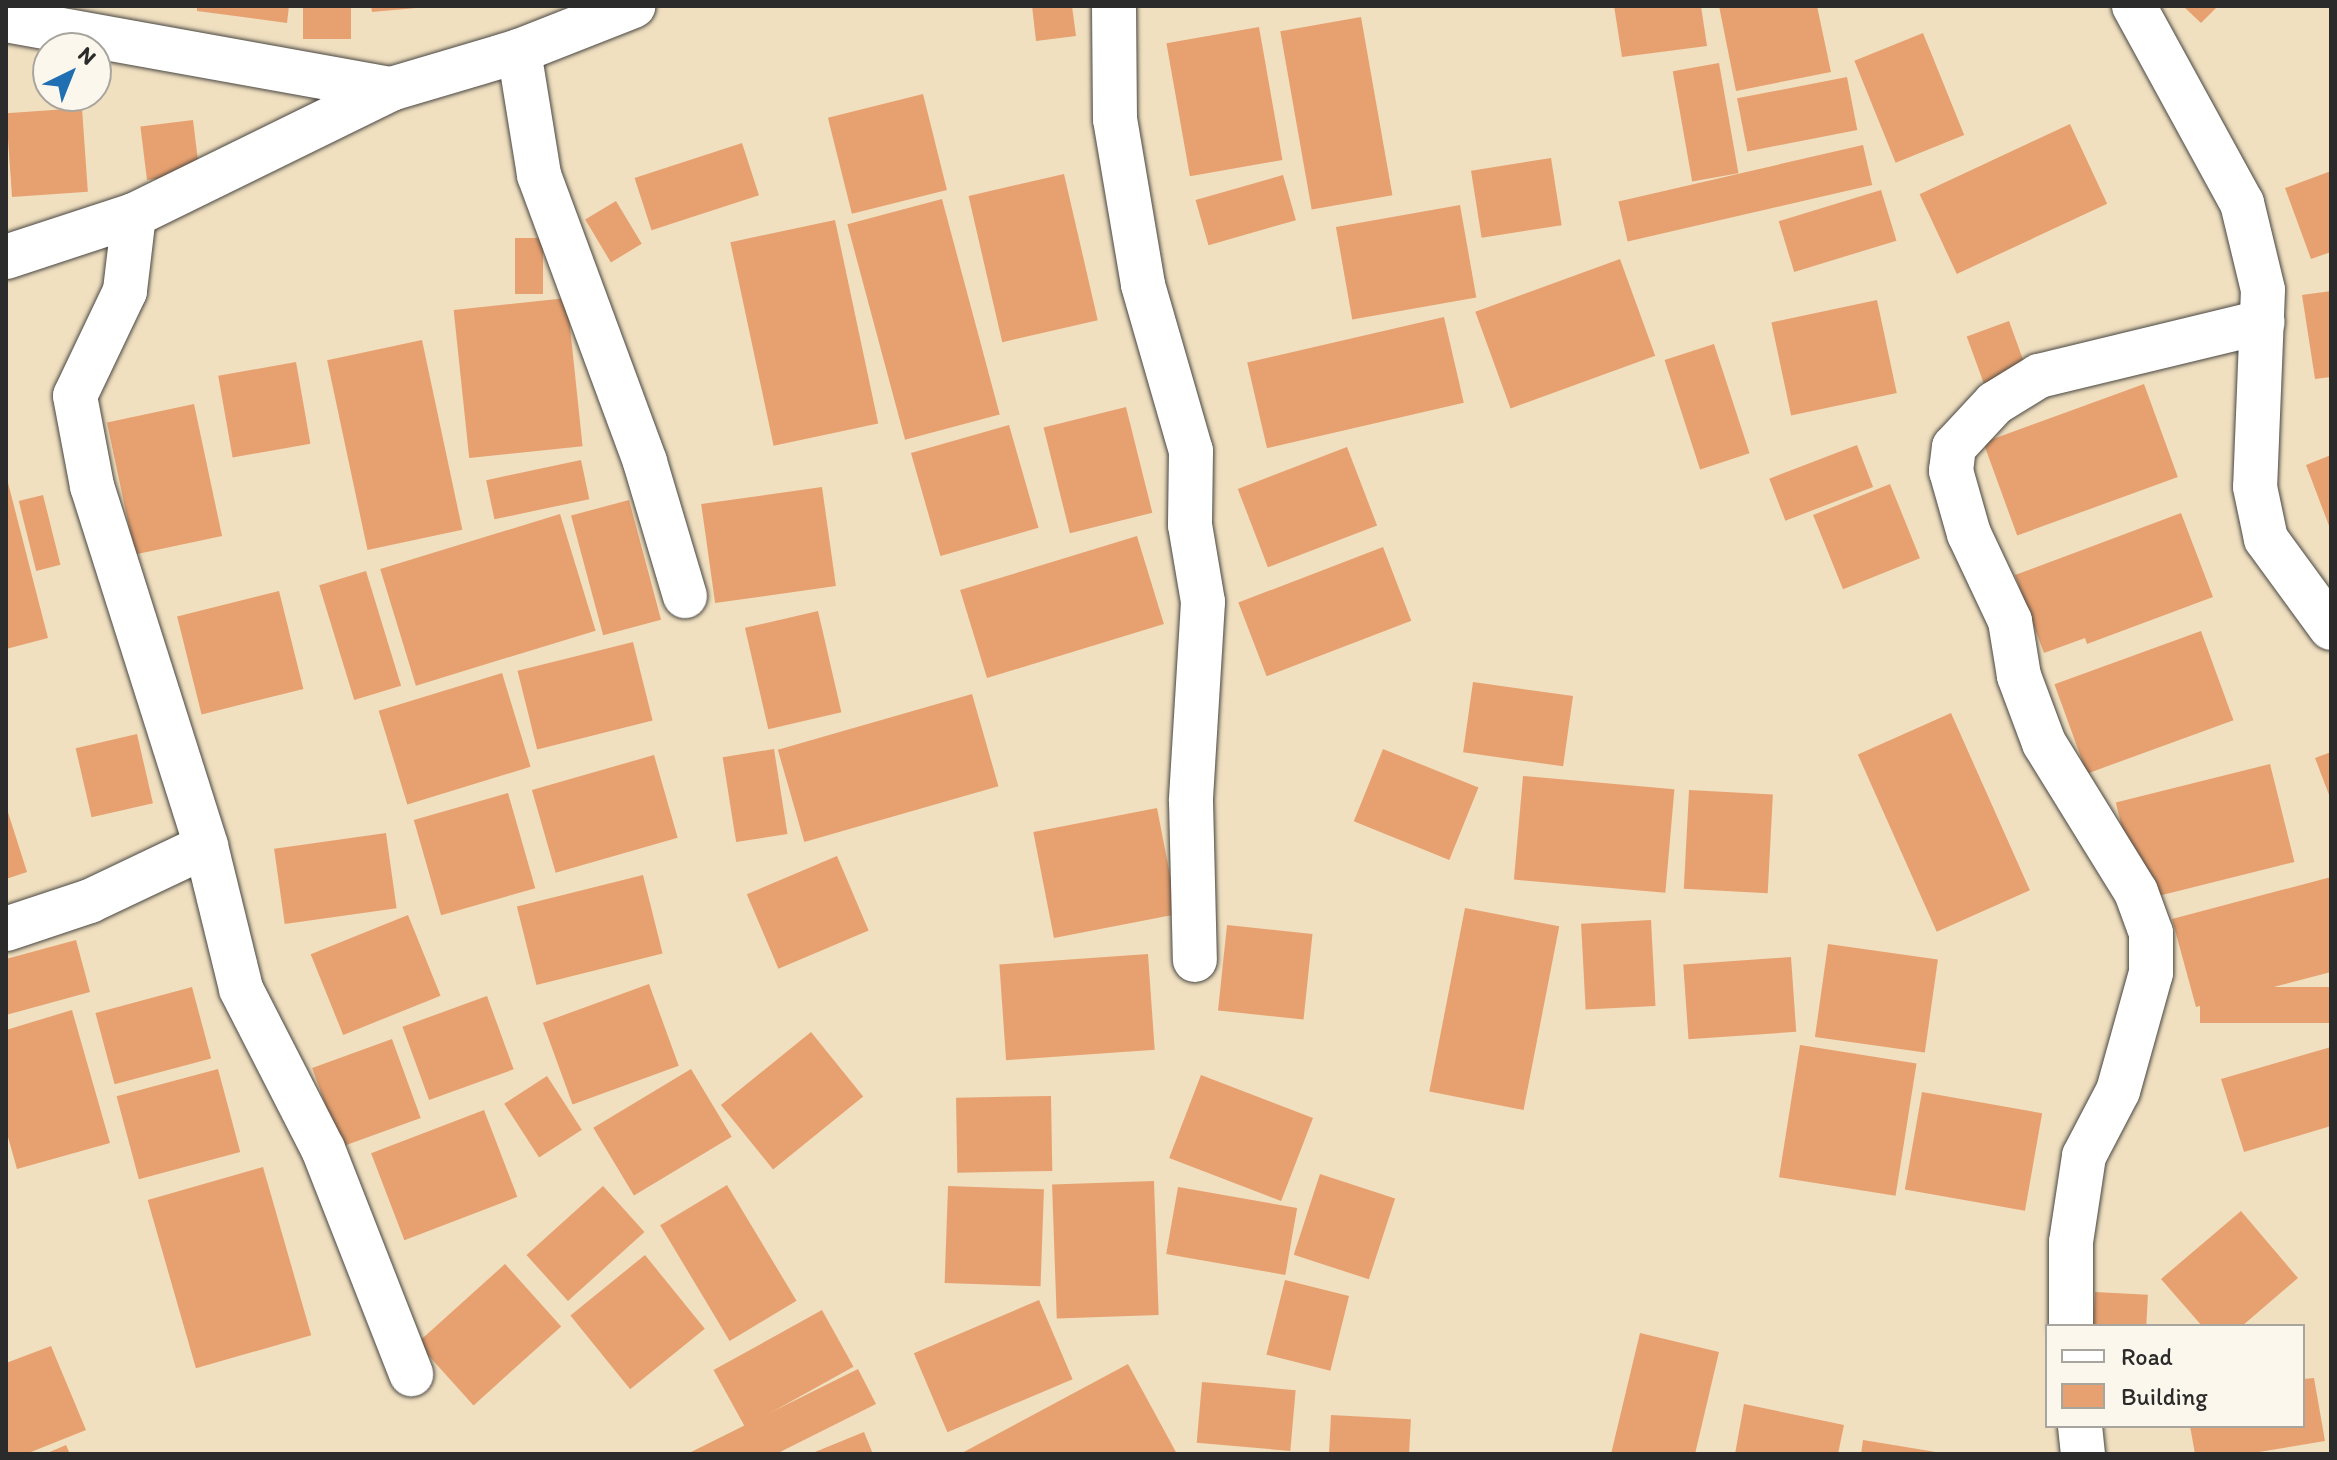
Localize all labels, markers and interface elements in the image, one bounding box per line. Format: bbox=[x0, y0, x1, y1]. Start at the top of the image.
north arrow bbox=[32, 32, 112, 112]
text: N bbox=[73, 41, 102, 70]
legend bbox=[2045, 1324, 2305, 1428]
text: Road bbox=[2121, 1342, 2173, 1371]
text: Building bbox=[2121, 1382, 2208, 1411]

